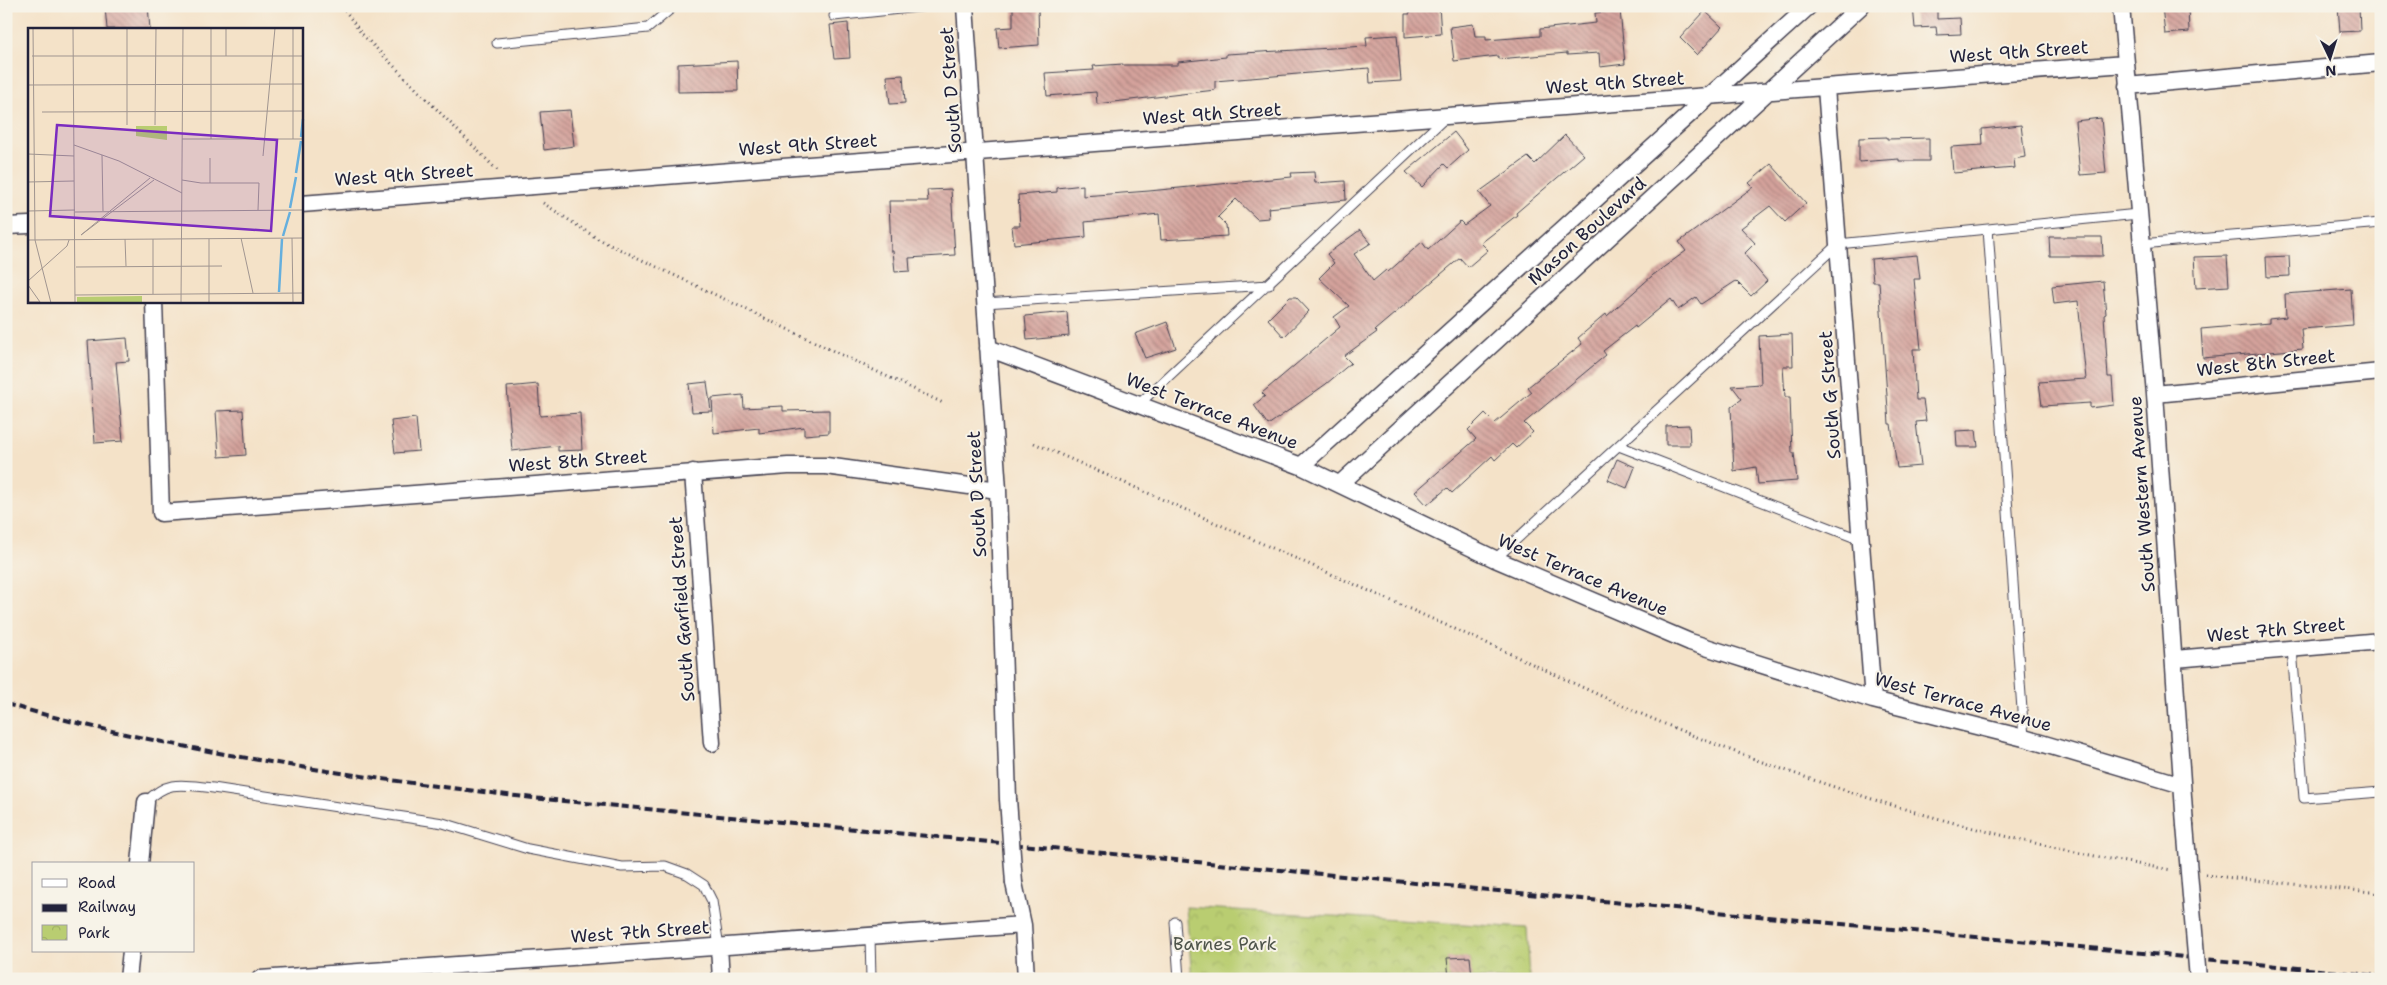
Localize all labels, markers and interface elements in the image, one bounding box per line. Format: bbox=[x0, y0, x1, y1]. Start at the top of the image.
street label: South D Street bbox=[935, 26, 967, 154]
inset map bbox=[28, 28, 302, 302]
north arrow bbox=[2304, 32, 2354, 82]
street label: West 9th Street bbox=[1949, 35, 2089, 69]
text: N bbox=[2325, 62, 2337, 80]
street label: West 9th Street bbox=[1545, 66, 1685, 100]
street label: West 9th Street bbox=[1142, 97, 1282, 131]
street label: West 9th Street bbox=[738, 128, 878, 162]
street label: West 9th Street bbox=[334, 158, 474, 192]
street label: Mason Boulevard bbox=[1523, 171, 1651, 291]
street label: South G Street bbox=[1814, 330, 1846, 460]
street label: West 8th Street bbox=[2195, 344, 2337, 382]
street label: West Terrace Avenue bbox=[1122, 367, 1302, 455]
street label: South Western Avenue bbox=[2123, 395, 2161, 593]
street label: South D Street bbox=[962, 430, 992, 558]
street label: West 8th Street bbox=[508, 444, 648, 478]
street label: South Garfield Street bbox=[664, 515, 700, 703]
street label: West Terrace Avenue bbox=[1494, 528, 1672, 622]
street label: West 7th Street bbox=[2206, 612, 2347, 648]
street label: West Terrace Avenue bbox=[1872, 667, 2054, 737]
legend bbox=[32, 862, 195, 952]
text: Road bbox=[78, 873, 116, 893]
text: Railway bbox=[78, 897, 136, 917]
street label: West 7th Street bbox=[570, 915, 710, 949]
text: Park bbox=[78, 923, 110, 943]
park label: Barnes Park bbox=[1173, 932, 1277, 956]

